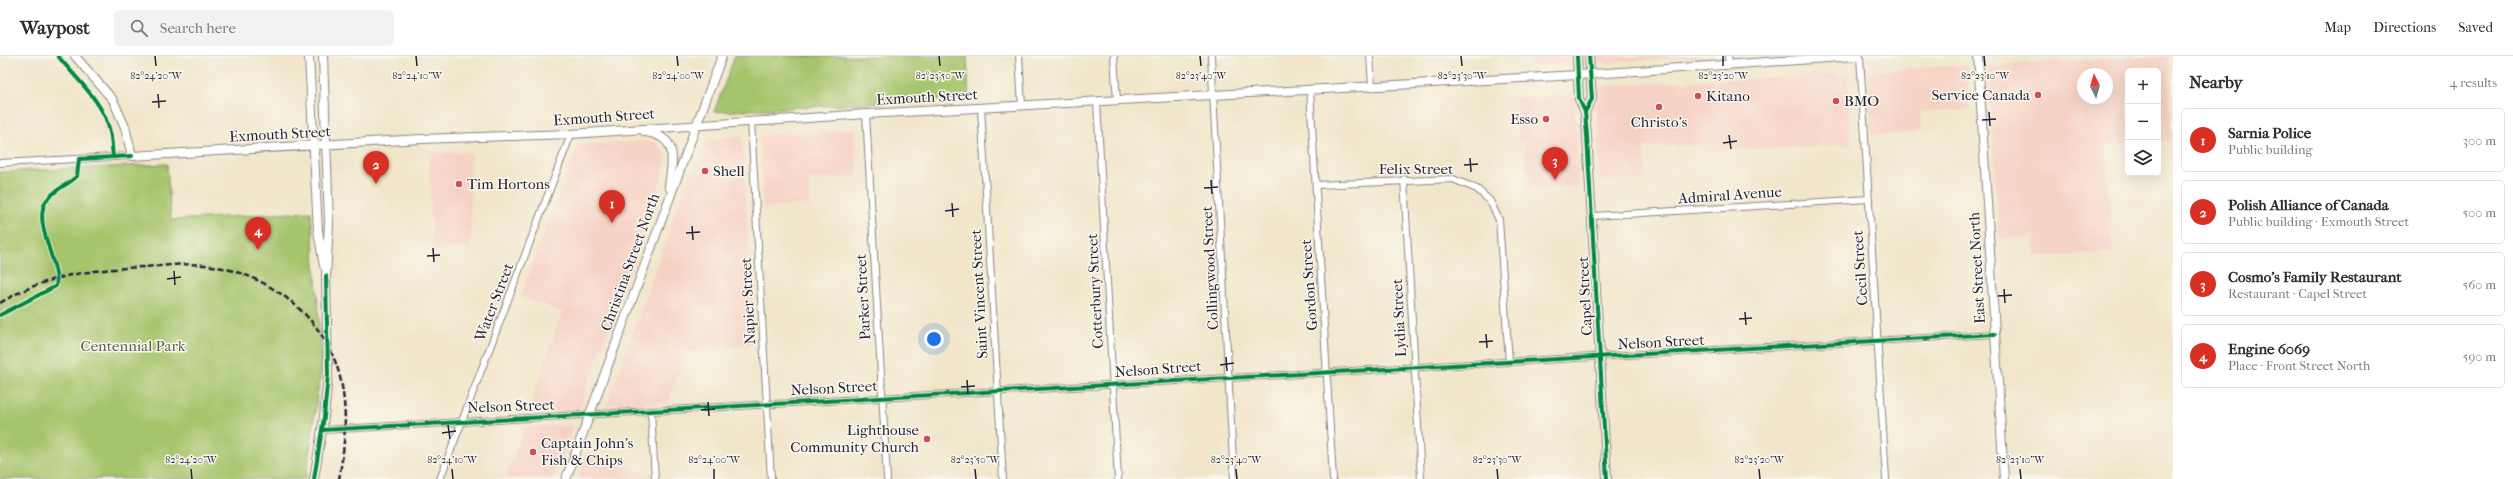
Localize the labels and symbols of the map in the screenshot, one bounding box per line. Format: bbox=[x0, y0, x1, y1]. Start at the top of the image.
north arrow bbox=[2077, 68, 2113, 104]
text: 82°24'20"W bbox=[130, 70, 183, 82]
text: 82°24'10"W bbox=[392, 70, 443, 82]
text: 82°24'00"W bbox=[652, 70, 705, 82]
text: 82°23'50"W bbox=[916, 70, 966, 82]
text: 82°23'40"W bbox=[1176, 70, 1227, 82]
text: 82°23'30"W bbox=[1438, 70, 1487, 82]
text: 82°23'20"W bbox=[1698, 70, 1749, 82]
text: 82°23'10"W bbox=[1961, 70, 2010, 82]
street label: Exmouth Street bbox=[876, 85, 979, 109]
place label: Service Canada bbox=[1932, 86, 2031, 104]
place label: Kitano bbox=[1706, 87, 1750, 105]
marker: Service Canada bbox=[2033, 90, 2043, 100]
marker: Kitano bbox=[1693, 91, 1703, 101]
place label: BMO bbox=[1844, 92, 1879, 110]
marker: BMO bbox=[1831, 96, 1841, 106]
marker: Christo's bbox=[1654, 102, 1664, 112]
street label: Exmouth Street bbox=[553, 104, 656, 130]
place label: Esso bbox=[1510, 110, 1538, 128]
place label: Christo's bbox=[1631, 113, 1688, 131]
marker: Esso bbox=[1541, 114, 1551, 124]
street label: Exmouth Street bbox=[229, 122, 332, 146]
pin: 3 bbox=[1542, 147, 1568, 180]
pin: 2 bbox=[363, 151, 389, 184]
street label: Felix Street bbox=[1379, 160, 1454, 178]
place label: Shell bbox=[713, 162, 745, 180]
marker: Shell bbox=[700, 166, 710, 176]
place label: Tim Hortons bbox=[467, 175, 550, 193]
marker: Tim Hortons bbox=[454, 179, 464, 189]
street label: Admiral Avenue bbox=[1677, 182, 1783, 208]
street label: Christina Street North bbox=[597, 190, 663, 333]
pin: 1 bbox=[599, 190, 625, 223]
street label: Collingwood Street bbox=[1198, 205, 1222, 331]
street label: East Street North bbox=[1965, 211, 1989, 324]
pin: 4 bbox=[245, 217, 271, 250]
street label: Saint Vincent Street bbox=[967, 228, 991, 359]
street label: Cecil Street bbox=[1848, 229, 1872, 306]
street label: Cotterbury Street bbox=[1083, 232, 1107, 349]
street label: Gordon Street bbox=[1297, 238, 1321, 331]
street label: Parker Street bbox=[852, 253, 874, 341]
street label: Capel Street bbox=[1574, 255, 1596, 336]
street label: Napier Street bbox=[737, 256, 759, 345]
street label: Water Street bbox=[470, 260, 517, 345]
street label: Lydia Street bbox=[1388, 278, 1410, 358]
your location bbox=[924, 329, 944, 349]
street label: Nelson Street bbox=[1617, 331, 1706, 353]
park label: Centennial Park bbox=[81, 337, 186, 355]
street label: Nelson Street bbox=[1114, 357, 1203, 381]
street label: Nelson Street bbox=[790, 377, 879, 399]
street label: Nelson Street bbox=[467, 395, 556, 417]
place label: Lighthouse Community Church bbox=[790, 421, 920, 456]
place label: Captain John's Fish & Chips bbox=[541, 434, 634, 469]
marker: Lighthouse Community Church bbox=[922, 434, 932, 444]
marker: Captain John's Fish & Chips bbox=[528, 447, 538, 457]
text: 82°24'20"W bbox=[165, 454, 218, 466]
text: 82°24'10"W bbox=[427, 454, 478, 466]
text: 82°24'00"W bbox=[688, 454, 741, 466]
text: 82°23'50"W bbox=[951, 454, 1001, 466]
text: 82°23'40"W bbox=[1211, 454, 1262, 466]
text: 82°23'30"W bbox=[1473, 454, 1522, 466]
text: 82°23'20"W bbox=[1734, 454, 1785, 466]
text: 82°23'10"W bbox=[1996, 454, 2045, 466]

